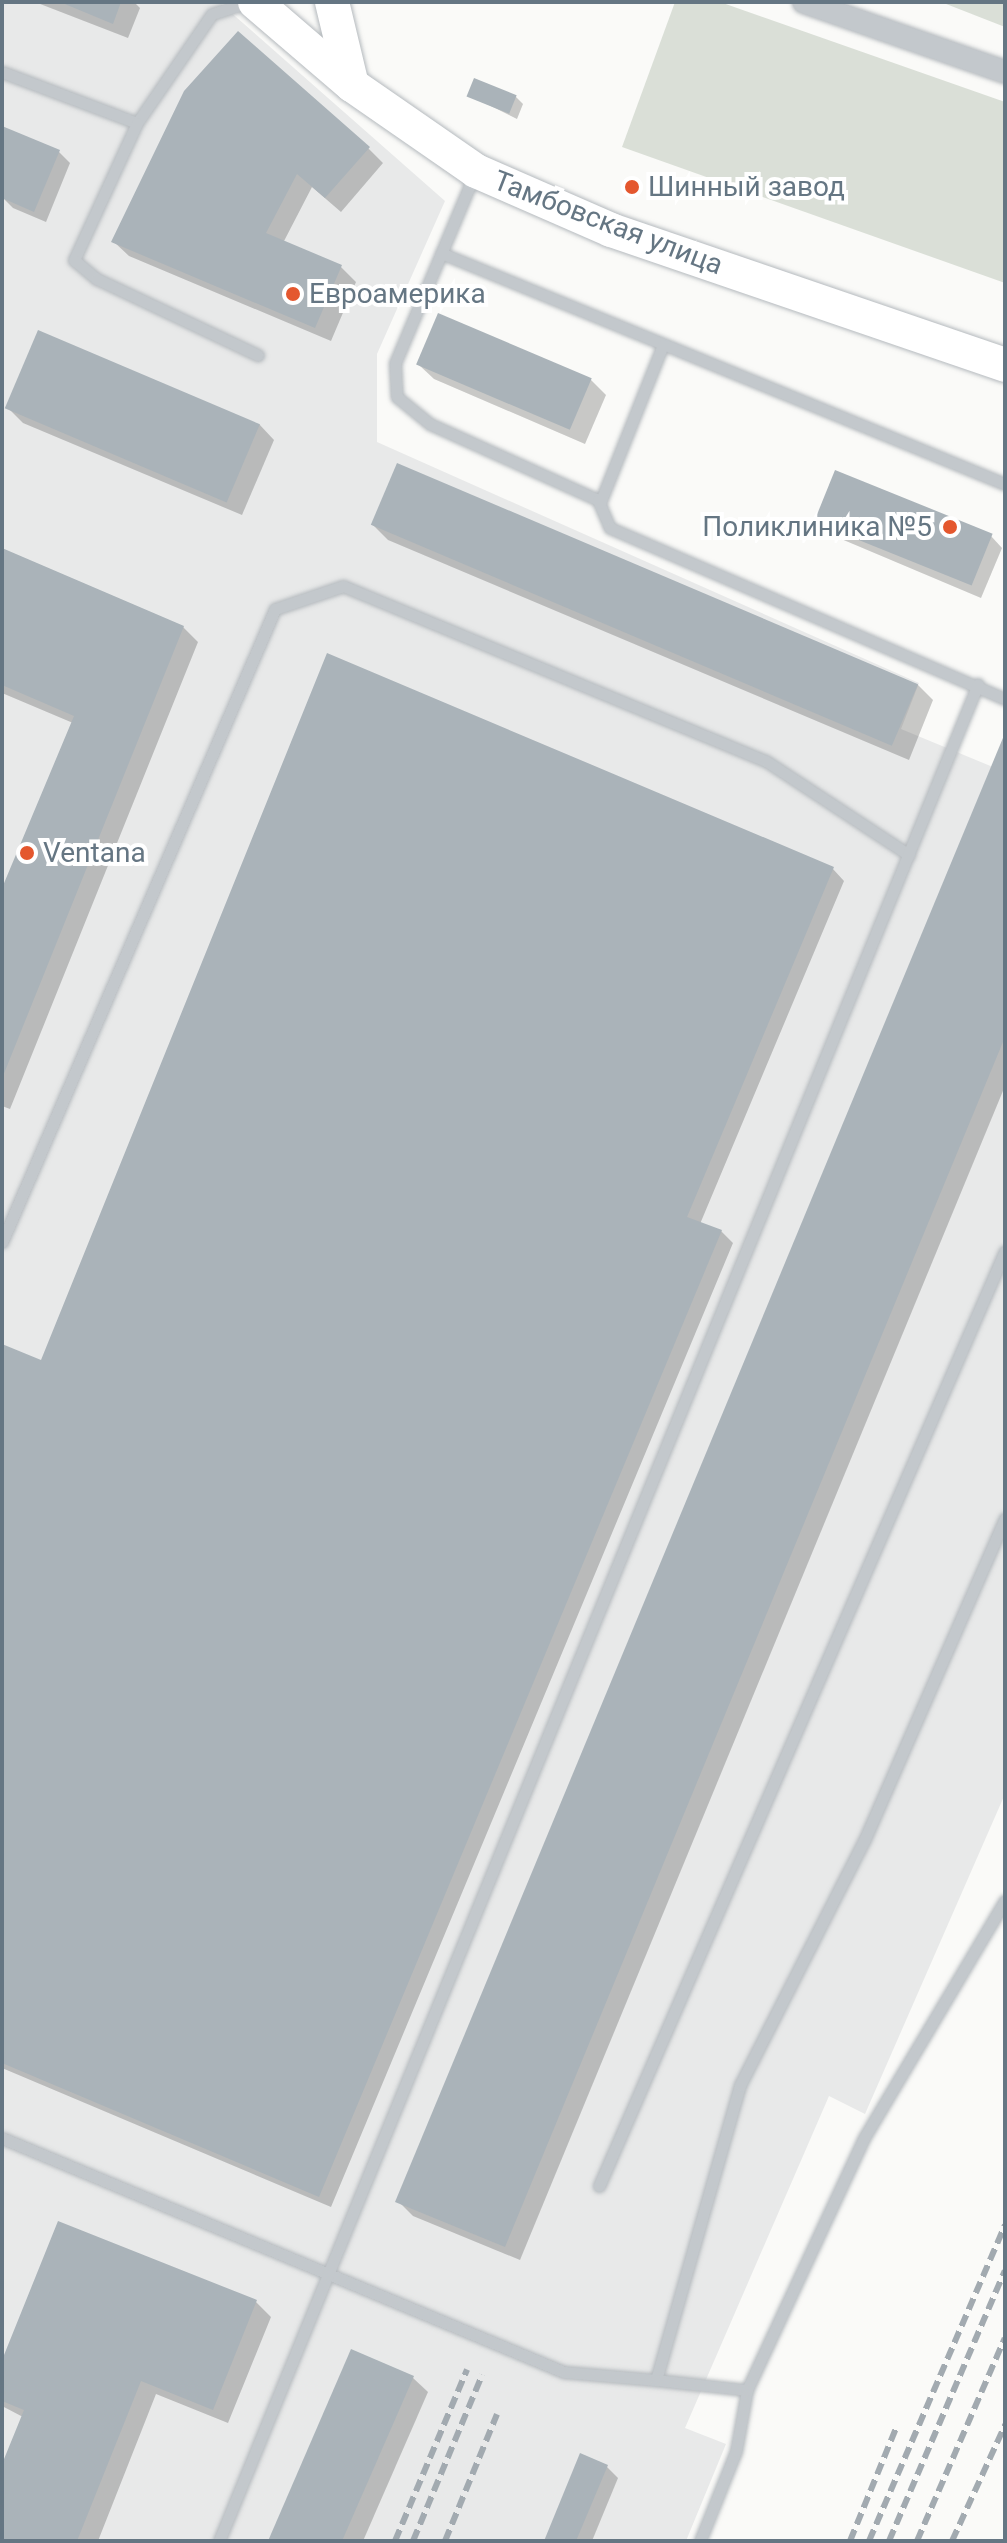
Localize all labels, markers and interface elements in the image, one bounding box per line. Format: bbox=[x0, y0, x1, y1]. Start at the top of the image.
street label: Тамбовская улица bbox=[489, 164, 727, 282]
place label: Шинный завод bbox=[648, 170, 845, 204]
marker: Шинный завод bbox=[623, 178, 641, 196]
place label: Евроамерика bbox=[309, 277, 486, 311]
marker: Евроамерика bbox=[284, 285, 302, 303]
place label: Поликлиника №5 bbox=[702, 510, 932, 544]
marker: Поликлиника №5 bbox=[939, 516, 961, 538]
place label: Ventana bbox=[43, 836, 146, 870]
marker: Ventana bbox=[18, 844, 36, 862]

